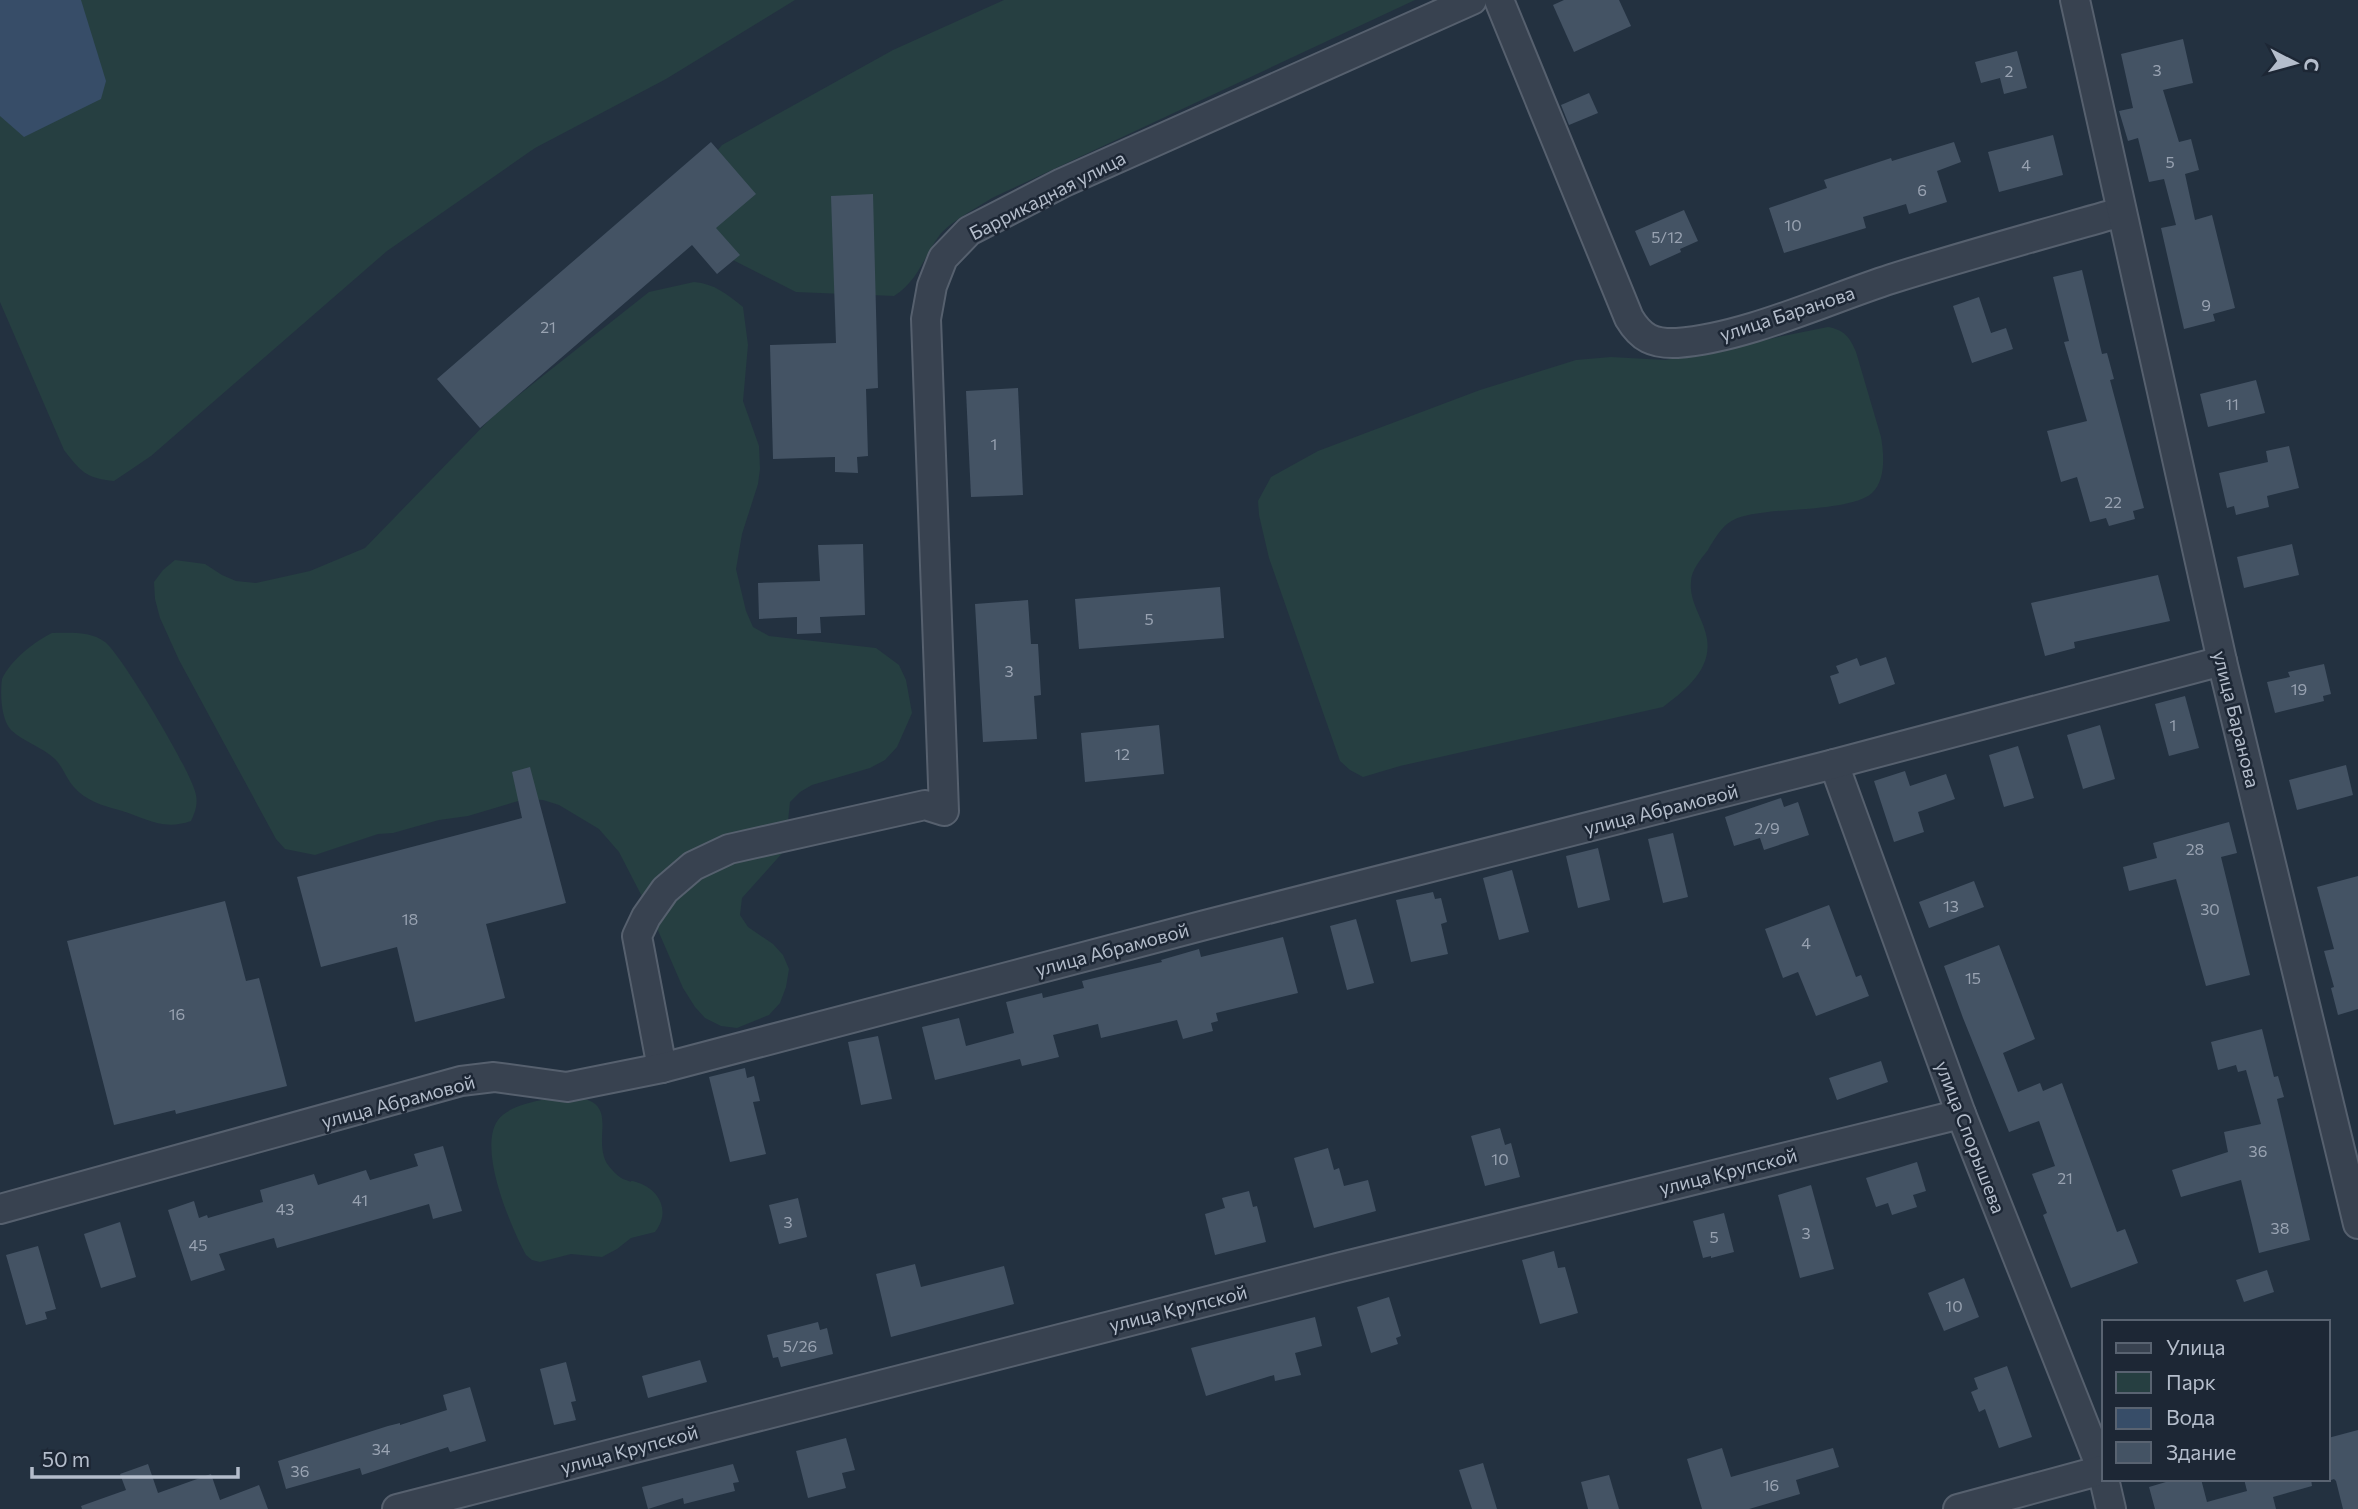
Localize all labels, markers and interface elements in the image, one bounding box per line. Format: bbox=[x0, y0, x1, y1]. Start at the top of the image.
north arrow bbox=[2260, 28, 2330, 98]
text: С bbox=[2300, 57, 2325, 72]
house number: 3 bbox=[2152, 60, 2162, 79]
house number: 2 bbox=[2005, 61, 2014, 80]
street label: Баррикадная улица bbox=[965, 146, 1129, 244]
house number: 5 bbox=[2165, 152, 2175, 171]
house number: 4 bbox=[2021, 155, 2031, 174]
house number: 6 bbox=[1917, 180, 1927, 199]
house number: 10 bbox=[1784, 215, 1802, 234]
house number: 5/12 bbox=[1651, 227, 1683, 246]
street label: улица Баранова bbox=[1717, 280, 1857, 346]
house number: 9 bbox=[2201, 295, 2211, 314]
house number: 21 bbox=[540, 317, 556, 336]
house number: 11 bbox=[2225, 394, 2239, 413]
house number: 1 bbox=[991, 434, 997, 453]
house number: 22 bbox=[2104, 492, 2122, 511]
house number: 5 bbox=[1144, 609, 1154, 628]
street label: улица Баранова bbox=[2209, 648, 2265, 790]
house number: 3 bbox=[1004, 661, 1014, 680]
house number: 19 bbox=[2291, 679, 2307, 698]
house number: 1 bbox=[2170, 715, 2176, 734]
house number: 12 bbox=[1114, 744, 1130, 763]
street label: улица Абрамовой bbox=[1582, 779, 1740, 839]
house number: 2/9 bbox=[1754, 818, 1780, 837]
house number: 28 bbox=[2186, 839, 2204, 858]
house number: 13 bbox=[1943, 896, 1959, 915]
house number: 30 bbox=[2200, 899, 2220, 918]
house number: 18 bbox=[402, 909, 418, 928]
street label: улица Абрамовой bbox=[1033, 917, 1191, 981]
house number: 4 bbox=[1801, 933, 1811, 952]
house number: 15 bbox=[1965, 968, 1981, 987]
house number: 16 bbox=[169, 1004, 185, 1023]
street label: улица Спорышева bbox=[1931, 1058, 2011, 1216]
street label: улица Абрамовой bbox=[319, 1069, 477, 1133]
house number: 36 bbox=[2249, 1141, 2267, 1160]
street label: улица Крупской bbox=[1657, 1143, 1799, 1199]
house number: 10 bbox=[1491, 1149, 1509, 1168]
house number: 21 bbox=[2057, 1168, 2073, 1187]
house number: 41 bbox=[352, 1190, 368, 1209]
house number: 43 bbox=[276, 1199, 294, 1218]
house number: 3 bbox=[783, 1212, 793, 1231]
house number: 38 bbox=[2271, 1218, 2289, 1237]
house number: 3 bbox=[1801, 1223, 1811, 1242]
house number: 5 bbox=[1709, 1227, 1719, 1246]
house number: 45 bbox=[189, 1235, 207, 1254]
street label: улица Крупской bbox=[1107, 1280, 1249, 1336]
house number: 10 bbox=[1945, 1296, 1963, 1315]
legend bbox=[2102, 1320, 2330, 1481]
text: Улица bbox=[2166, 1334, 2225, 1359]
house number: 5/26 bbox=[783, 1336, 817, 1355]
text: Парк bbox=[2166, 1369, 2216, 1394]
text: Вода bbox=[2166, 1404, 2215, 1429]
street label: улица Крупской bbox=[558, 1420, 700, 1478]
scale bar bbox=[32, 1436, 238, 1480]
house number: 34 bbox=[372, 1439, 391, 1458]
text: Здание bbox=[2166, 1439, 2236, 1464]
text: 50 m bbox=[42, 1446, 90, 1471]
house number: 36 bbox=[291, 1461, 309, 1480]
house number: 16 bbox=[1763, 1475, 1779, 1494]

